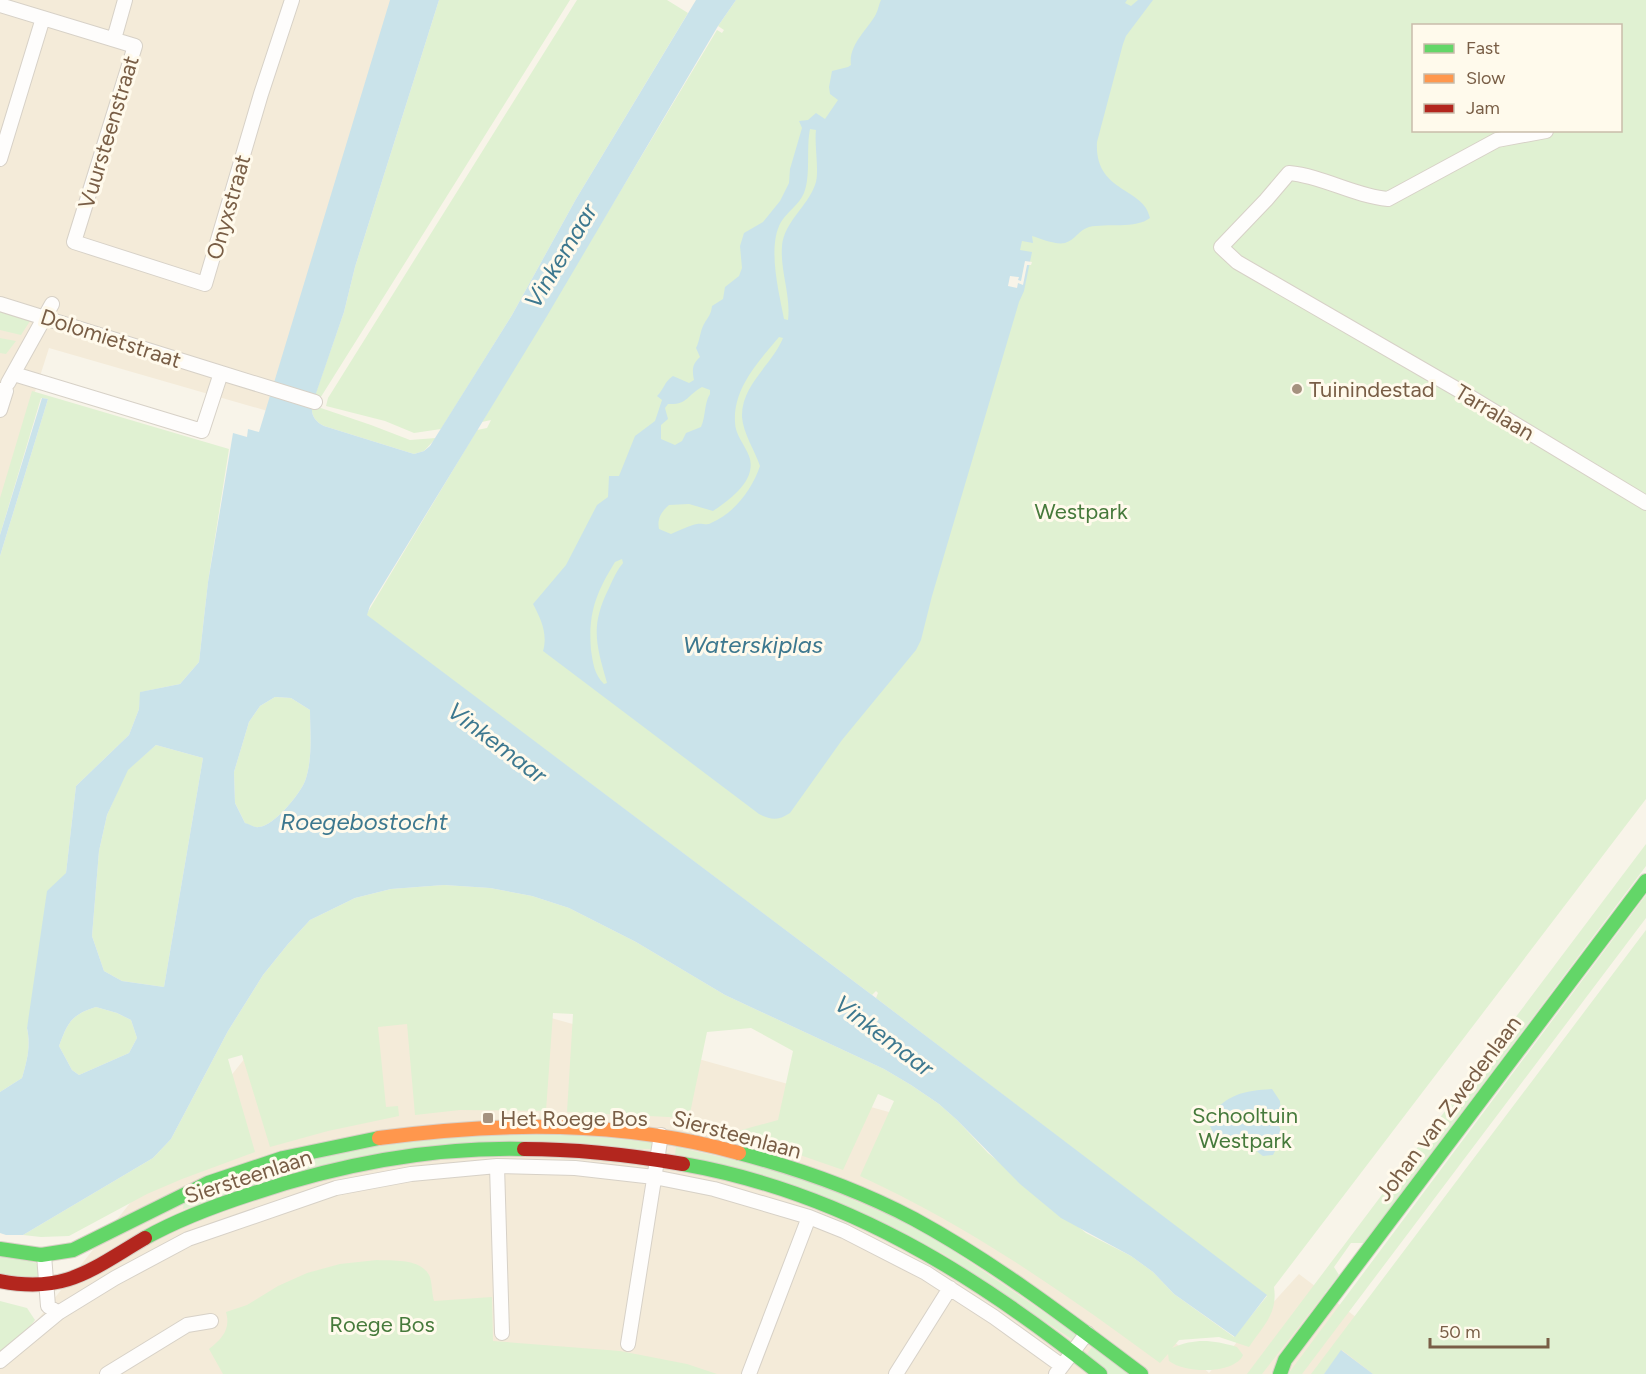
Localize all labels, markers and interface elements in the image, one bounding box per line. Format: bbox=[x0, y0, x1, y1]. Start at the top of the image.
legend bbox=[1412, 24, 1622, 132]
text: Fast bbox=[1466, 37, 1500, 59]
street label: Vuursteenstraat bbox=[72, 52, 145, 212]
text: Slow bbox=[1466, 67, 1505, 89]
text: Jam bbox=[1466, 97, 1500, 119]
street label: Onyxstraat bbox=[201, 152, 256, 263]
water label: Vinkemaar bbox=[518, 197, 604, 313]
street label: Dolomietstraat bbox=[37, 303, 185, 374]
place label: Tuinindestad bbox=[1309, 376, 1435, 403]
street label: Tarralaan bbox=[1450, 378, 1539, 447]
marker: Tuinindestad bbox=[1290, 382, 1304, 396]
park label: Westpark bbox=[1034, 498, 1128, 525]
water label: Waterskiplas bbox=[683, 630, 823, 659]
water label: Vinkemaar bbox=[442, 696, 553, 790]
water label: Roegebostocht bbox=[280, 807, 448, 836]
water label: Vinkemaar bbox=[829, 989, 940, 1083]
street label: Johan van Zwedenlaan bbox=[1370, 1010, 1527, 1206]
park label: Schooltuin Westpark bbox=[1192, 1102, 1298, 1154]
street label: Siersteenlaan bbox=[669, 1104, 804, 1165]
place label: Het Roege Bos bbox=[500, 1105, 648, 1132]
marker: Het Roege Bos bbox=[481, 1111, 495, 1125]
street label: Siersteenlaan bbox=[181, 1143, 315, 1210]
park label: Roege Bos bbox=[329, 1311, 435, 1338]
scale bar bbox=[1430, 1311, 1548, 1349]
text: 50 m bbox=[1439, 1321, 1481, 1343]

